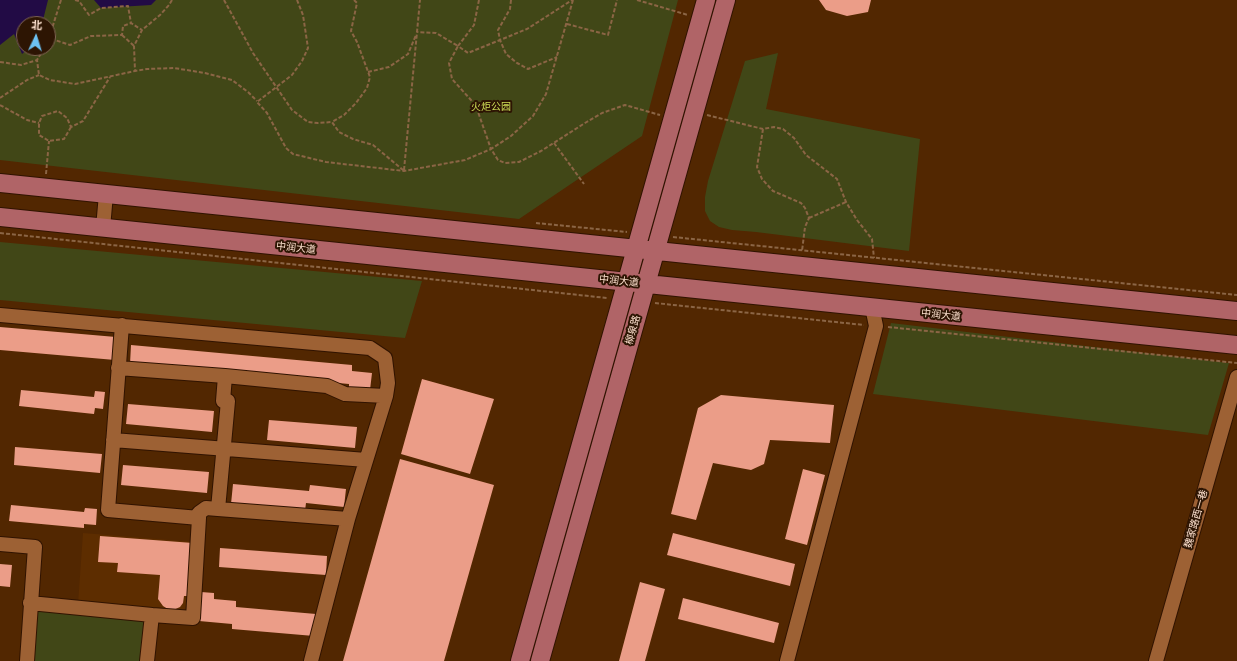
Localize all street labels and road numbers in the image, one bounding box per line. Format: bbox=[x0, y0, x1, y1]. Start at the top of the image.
street label: 中润大道 bbox=[275, 240, 317, 256]
street label: 中润大道 bbox=[598, 273, 640, 289]
street label: 中润大道 bbox=[920, 307, 962, 323]
street label: 柳泉路 bbox=[623, 314, 643, 346]
street label: 魏家路西一巷 bbox=[1182, 489, 1210, 549]

